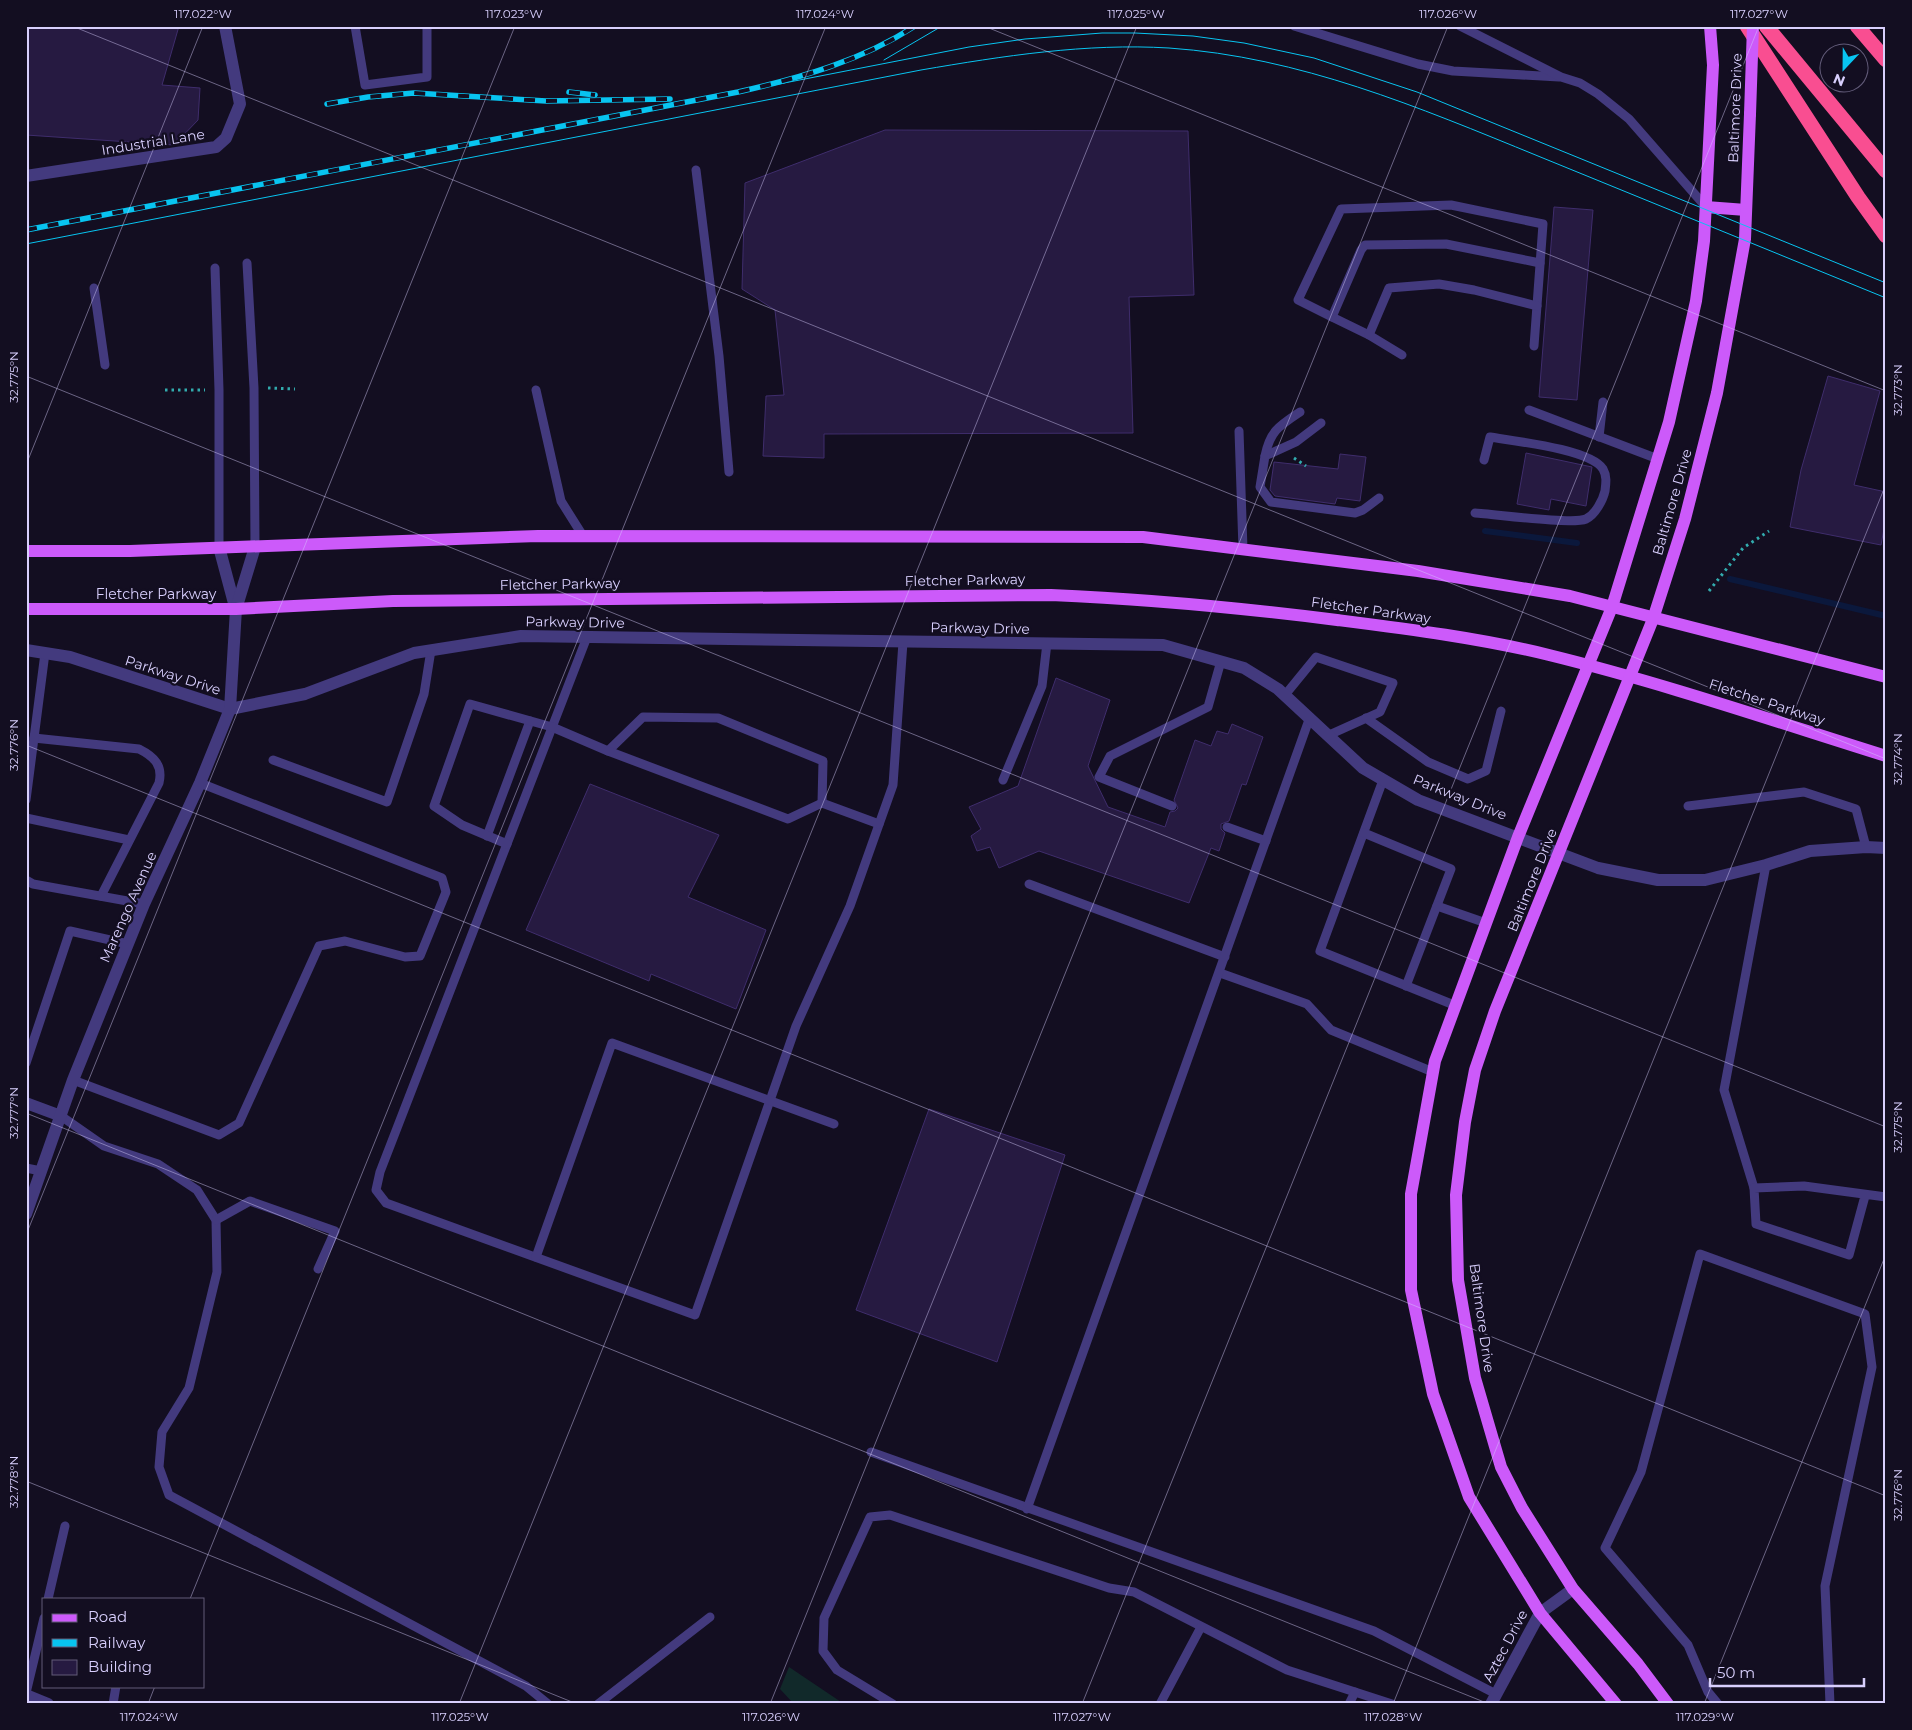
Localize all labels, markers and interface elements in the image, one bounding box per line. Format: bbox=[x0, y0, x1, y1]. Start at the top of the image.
text: 117.022°W bbox=[174, 6, 232, 21]
text: 117.023°W bbox=[485, 6, 543, 21]
text: 117.024°W bbox=[796, 6, 854, 21]
text: 117.025°W bbox=[1107, 6, 1165, 21]
text: 117.026°W bbox=[1419, 6, 1477, 21]
text: 117.027°W bbox=[1730, 6, 1788, 21]
north arrow bbox=[1820, 42, 1870, 92]
street label: Baltimore Drive bbox=[1724, 53, 1746, 163]
text: N bbox=[1831, 70, 1848, 91]
street label: Industrial Lane bbox=[100, 125, 206, 159]
text: 32.775°N bbox=[6, 351, 21, 403]
text: 32.773°N bbox=[1890, 364, 1905, 416]
street label: Baltimore Drive bbox=[1648, 447, 1696, 557]
street label: Fletcher Parkway bbox=[905, 570, 1026, 590]
street label: Fletcher Parkway bbox=[500, 574, 621, 594]
street label: Fletcher Parkway bbox=[96, 585, 217, 603]
street label: Fletcher Parkway bbox=[1310, 593, 1432, 627]
street label: Parkway Drive bbox=[525, 612, 625, 632]
street label: Parkway Drive bbox=[930, 618, 1030, 638]
street label: Parkway Drive bbox=[123, 651, 223, 699]
street label: Fletcher Parkway bbox=[1707, 675, 1828, 729]
text: 32.776°N bbox=[6, 719, 21, 771]
text: 32.774°N bbox=[1890, 733, 1905, 785]
street label: Parkway Drive bbox=[1410, 770, 1510, 824]
street label: Baltimore Drive bbox=[1503, 826, 1561, 934]
street label: Marengo Avenue bbox=[95, 849, 161, 965]
text: 32.777°N bbox=[6, 1087, 21, 1139]
text: 32.775°N bbox=[1890, 1101, 1905, 1153]
street label: Baltimore Drive bbox=[1465, 1262, 1499, 1374]
text: 32.778°N bbox=[6, 1456, 21, 1508]
text: 32.776°N bbox=[1890, 1469, 1905, 1521]
legend bbox=[42, 1598, 205, 1688]
text: Road bbox=[88, 1607, 127, 1626]
street label: Aztec Drive bbox=[1478, 1607, 1532, 1685]
text: Railway bbox=[88, 1633, 146, 1652]
scale bar bbox=[1710, 1655, 1863, 1687]
text: Building bbox=[88, 1657, 152, 1676]
text: 50 m bbox=[1717, 1663, 1755, 1682]
text: 117.024°W bbox=[120, 1709, 178, 1724]
text: 117.025°W bbox=[431, 1709, 489, 1724]
text: 117.026°W bbox=[742, 1709, 800, 1724]
text: 117.027°W bbox=[1053, 1709, 1111, 1724]
text: 117.028°W bbox=[1364, 1709, 1422, 1724]
text: 117.029°W bbox=[1676, 1709, 1734, 1724]

